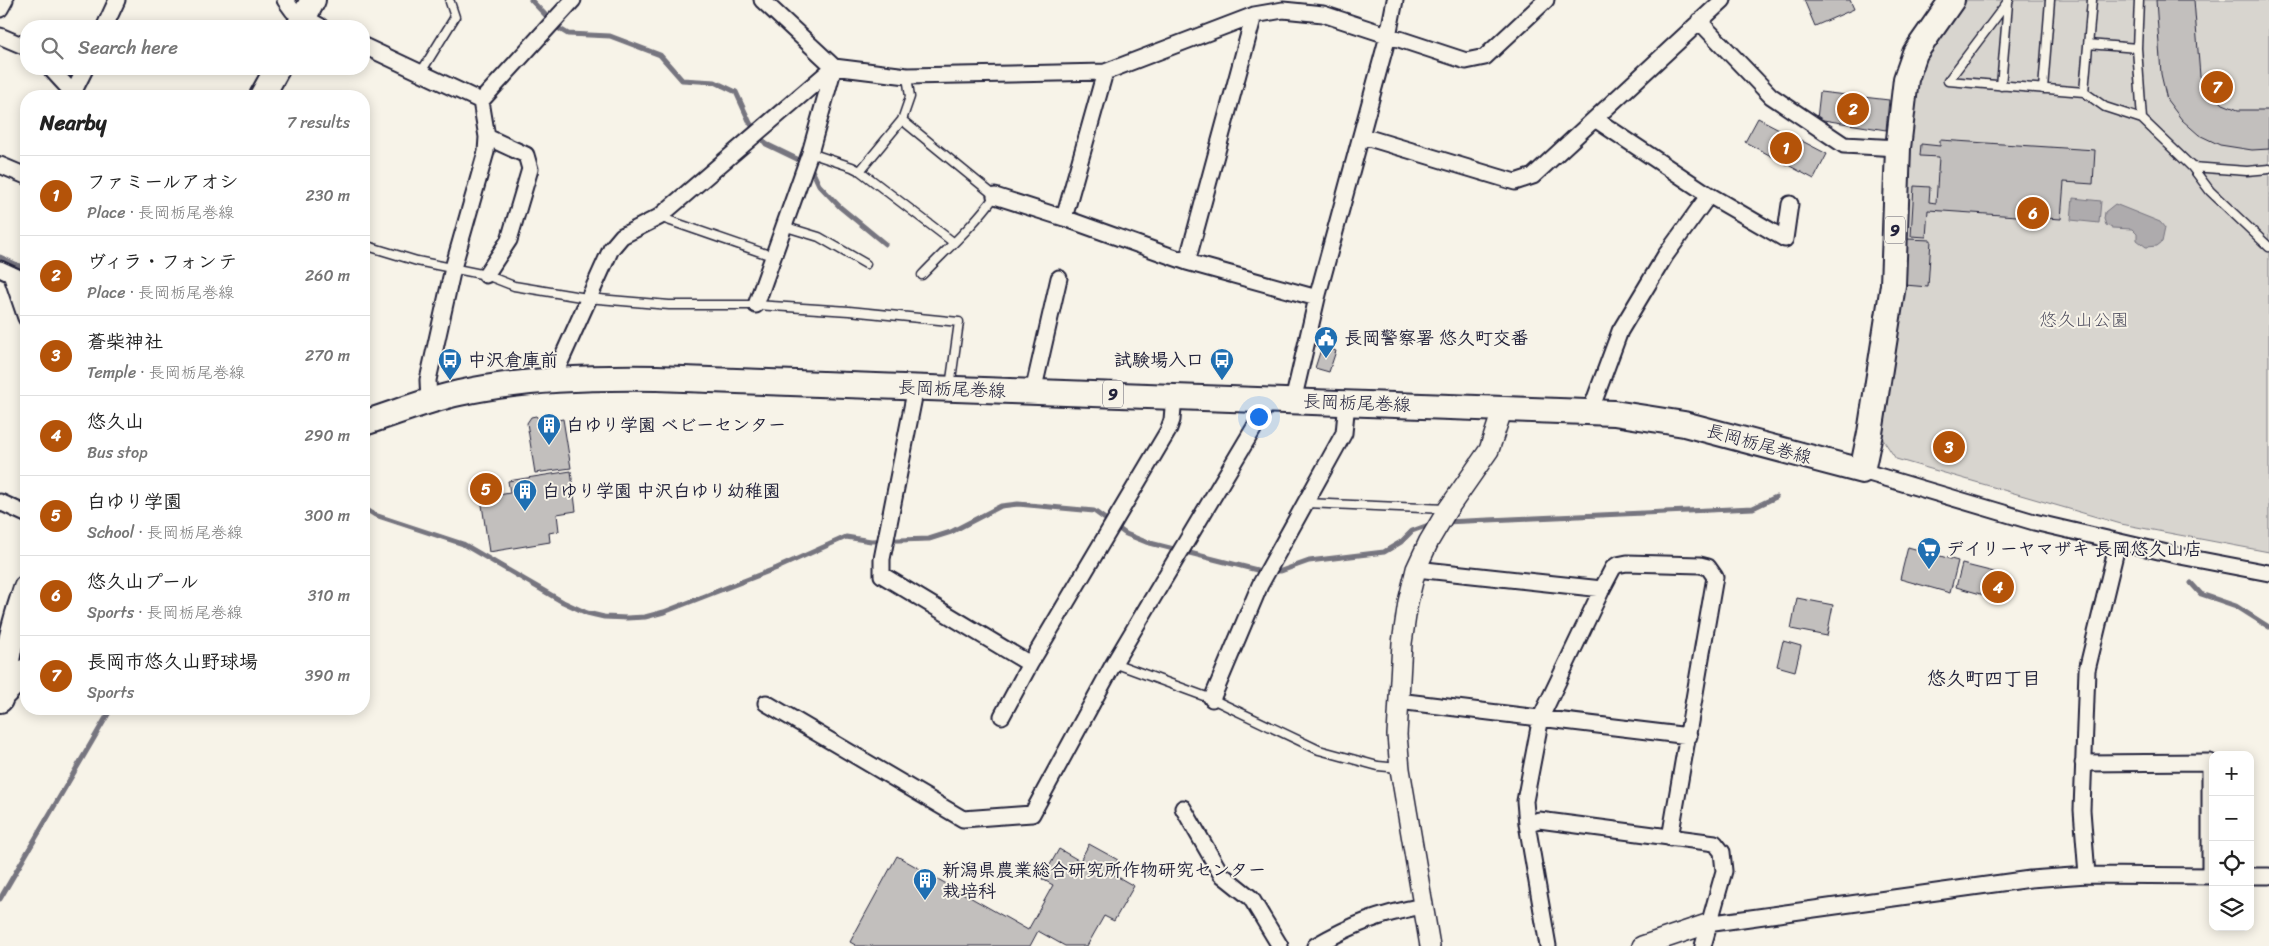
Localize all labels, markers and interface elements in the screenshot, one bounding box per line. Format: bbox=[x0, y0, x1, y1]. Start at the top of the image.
search box bbox=[20, 20, 370, 75]
text: Search here bbox=[78, 31, 178, 64]
icon: search bbox=[38, 34, 66, 62]
pin: 7 bbox=[2201, 68, 2233, 106]
pin: 2 bbox=[1837, 90, 1869, 128]
text: Nearby bbox=[40, 104, 106, 142]
text: 7 results bbox=[287, 108, 350, 137]
pin: 1 bbox=[1770, 129, 1802, 167]
text: ファミールアオシ bbox=[87, 165, 238, 198]
text: 1 bbox=[53, 181, 59, 210]
text: 230 m bbox=[305, 181, 350, 210]
pin: 6 bbox=[2017, 194, 2049, 232]
text: Place · 長岡栃尾巻線 bbox=[87, 198, 234, 227]
road number: 9 bbox=[1885, 216, 1905, 244]
text: ヴィラ・フォンテ bbox=[87, 245, 237, 278]
text: 2 bbox=[51, 261, 61, 290]
text: 260 m bbox=[305, 261, 350, 290]
text: Place · 長岡栃尾巻線 bbox=[87, 278, 234, 307]
park label: 悠久山公園 bbox=[2039, 304, 2129, 336]
place label: 長岡警察署 悠久町交番 bbox=[1344, 322, 1529, 354]
text: 蒼柴神社 bbox=[87, 325, 163, 358]
public building icon: 長岡警察署 悠久町交番 bbox=[1313, 325, 1339, 359]
text: 3 bbox=[52, 341, 60, 370]
text: 270 m bbox=[305, 341, 350, 370]
place label: 中沢倉庫前 bbox=[468, 344, 558, 376]
place label: 試験場入口 bbox=[1114, 344, 1204, 376]
bus stop icon: 中沢倉庫前 bbox=[437, 347, 463, 381]
bus stop icon: 試験場入口 bbox=[1209, 347, 1235, 381]
text: Temple · 長岡栃尾巻線 bbox=[87, 358, 245, 387]
street label: 長岡栃尾巻線 bbox=[897, 371, 1007, 407]
road number: 9 bbox=[1103, 380, 1123, 408]
street label: 長岡栃尾巻線 bbox=[1302, 385, 1412, 421]
your location bbox=[1246, 404, 1272, 430]
text: 悠久山 bbox=[87, 405, 144, 438]
place label: 白ゆり学園 ベビーセンター bbox=[566, 409, 786, 441]
building icon: 白ゆり学園 ベビーセンター bbox=[536, 412, 562, 446]
street label: 長岡栃尾巻線 bbox=[1703, 415, 1815, 473]
text: 4 bbox=[51, 421, 61, 450]
text: 290 m bbox=[304, 421, 350, 450]
pin: 3 bbox=[1933, 428, 1965, 466]
text: Bus stop bbox=[87, 438, 148, 467]
pin: 5 bbox=[470, 470, 502, 508]
place label: 白ゆり学園 中沢白ゆり幼稚園 bbox=[542, 475, 781, 507]
building icon: 白ゆり学園 中沢白ゆり幼稚園 bbox=[512, 478, 538, 512]
text: 白ゆり学園 bbox=[87, 485, 182, 518]
text: 5 bbox=[51, 501, 61, 530]
text: 300 m bbox=[305, 501, 350, 530]
text: School · 長岡栃尾巻線 bbox=[87, 518, 243, 547]
place label: デイリーヤマザキ 長岡悠久山店 bbox=[1946, 533, 2202, 565]
supermarket icon: デイリーヤマザキ 長岡悠久山店 bbox=[1916, 536, 1942, 570]
text: 悠久山プール bbox=[87, 565, 199, 598]
pin: 4 bbox=[1982, 568, 2014, 606]
text: 6 bbox=[51, 581, 61, 610]
text: 310 m bbox=[308, 581, 350, 610]
text: Sports · 長岡栃尾巻線 bbox=[87, 598, 243, 627]
text: 長岡市悠久山野球場 bbox=[87, 645, 258, 678]
text: 7 bbox=[51, 661, 61, 690]
text: 390 m bbox=[305, 661, 350, 690]
district label: 悠久町四丁目 bbox=[1927, 662, 2041, 695]
text: Sports bbox=[87, 678, 134, 707]
map controls bbox=[2209, 751, 2254, 931]
button: + bbox=[2209, 751, 2254, 796]
button: − bbox=[2209, 796, 2254, 841]
button: locate bbox=[2209, 841, 2254, 886]
place label: 新潟県農業総合研究所作物研究センター 栽培科 bbox=[942, 854, 1266, 907]
building icon: 新潟県農業総合研究所作物研究センター 栽培科 bbox=[912, 867, 938, 901]
button: layers bbox=[2209, 886, 2254, 931]

